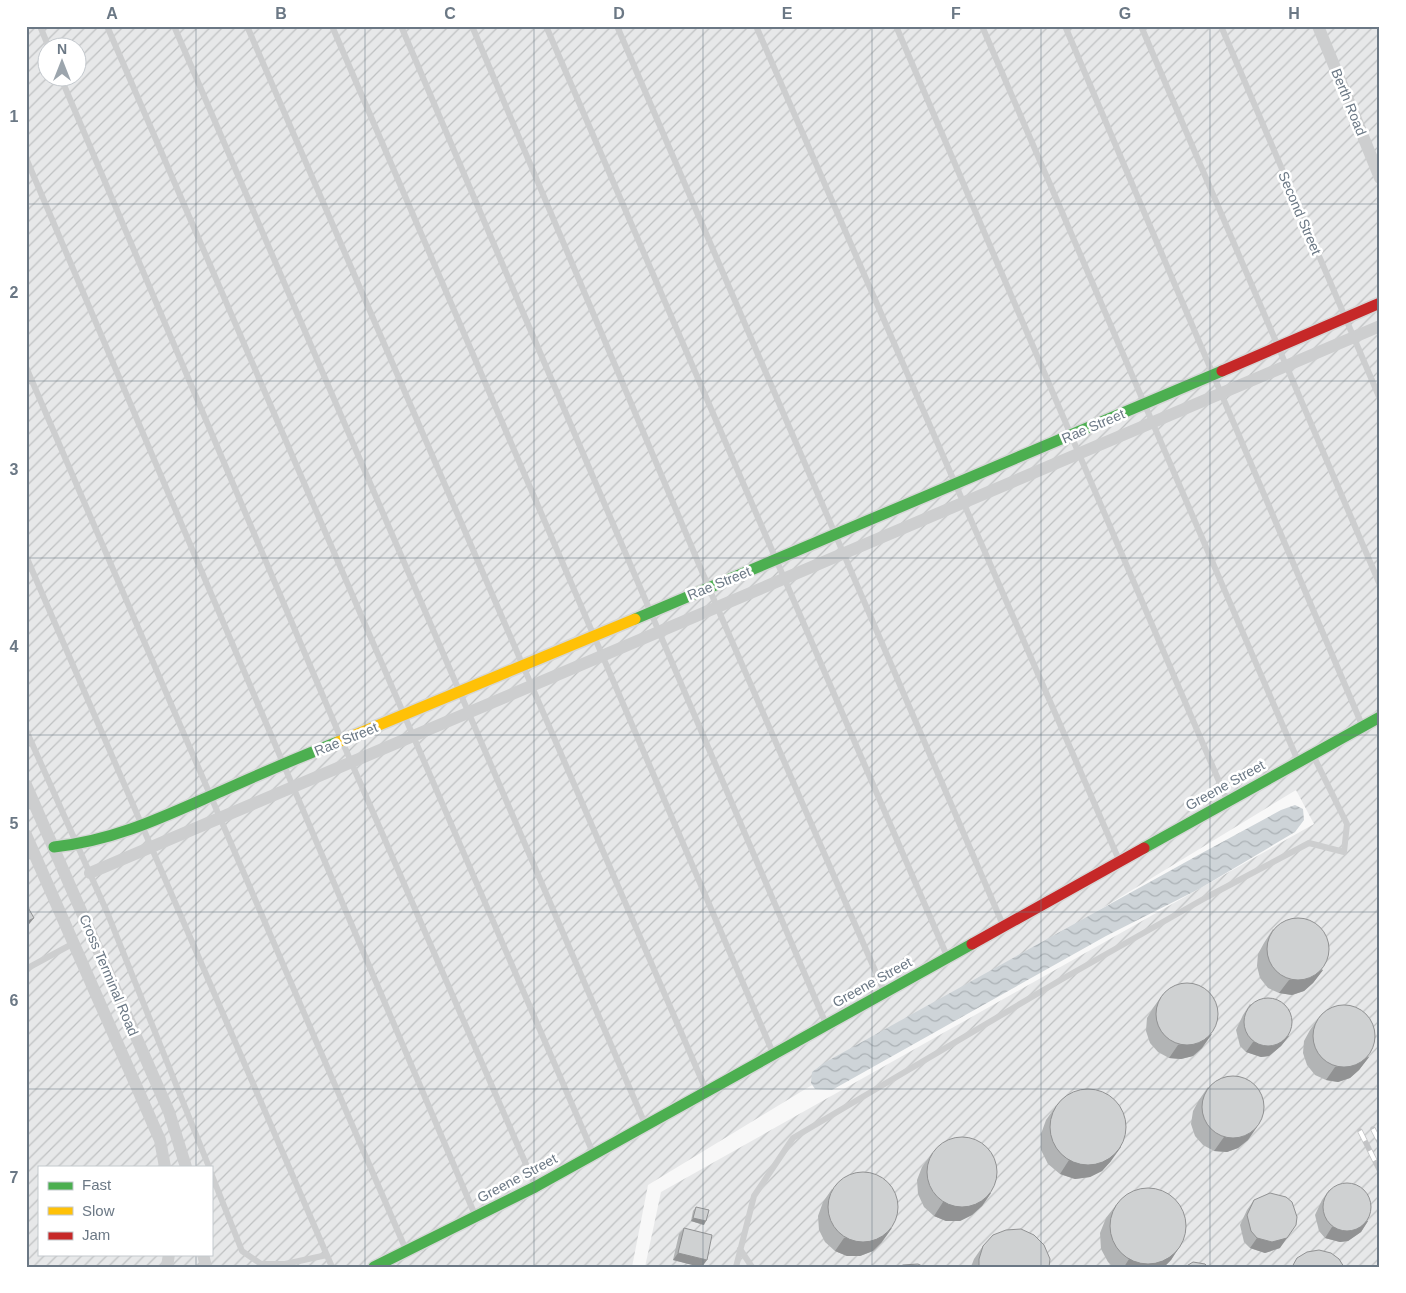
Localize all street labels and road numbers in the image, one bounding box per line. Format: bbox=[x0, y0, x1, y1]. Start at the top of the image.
street label: Berth Road bbox=[1328, 66, 1370, 138]
street label: Second Street bbox=[1275, 169, 1325, 257]
street label: Rae Street bbox=[1059, 406, 1127, 446]
street label: Rae Street bbox=[685, 563, 753, 603]
street label: Rae Street bbox=[312, 719, 380, 759]
street label: Greene Street bbox=[1183, 757, 1267, 813]
street label: Cross Terminal Road bbox=[76, 912, 142, 1038]
street label: Greene Street bbox=[830, 954, 914, 1010]
street label: Greene Street bbox=[474, 1150, 560, 1206]

